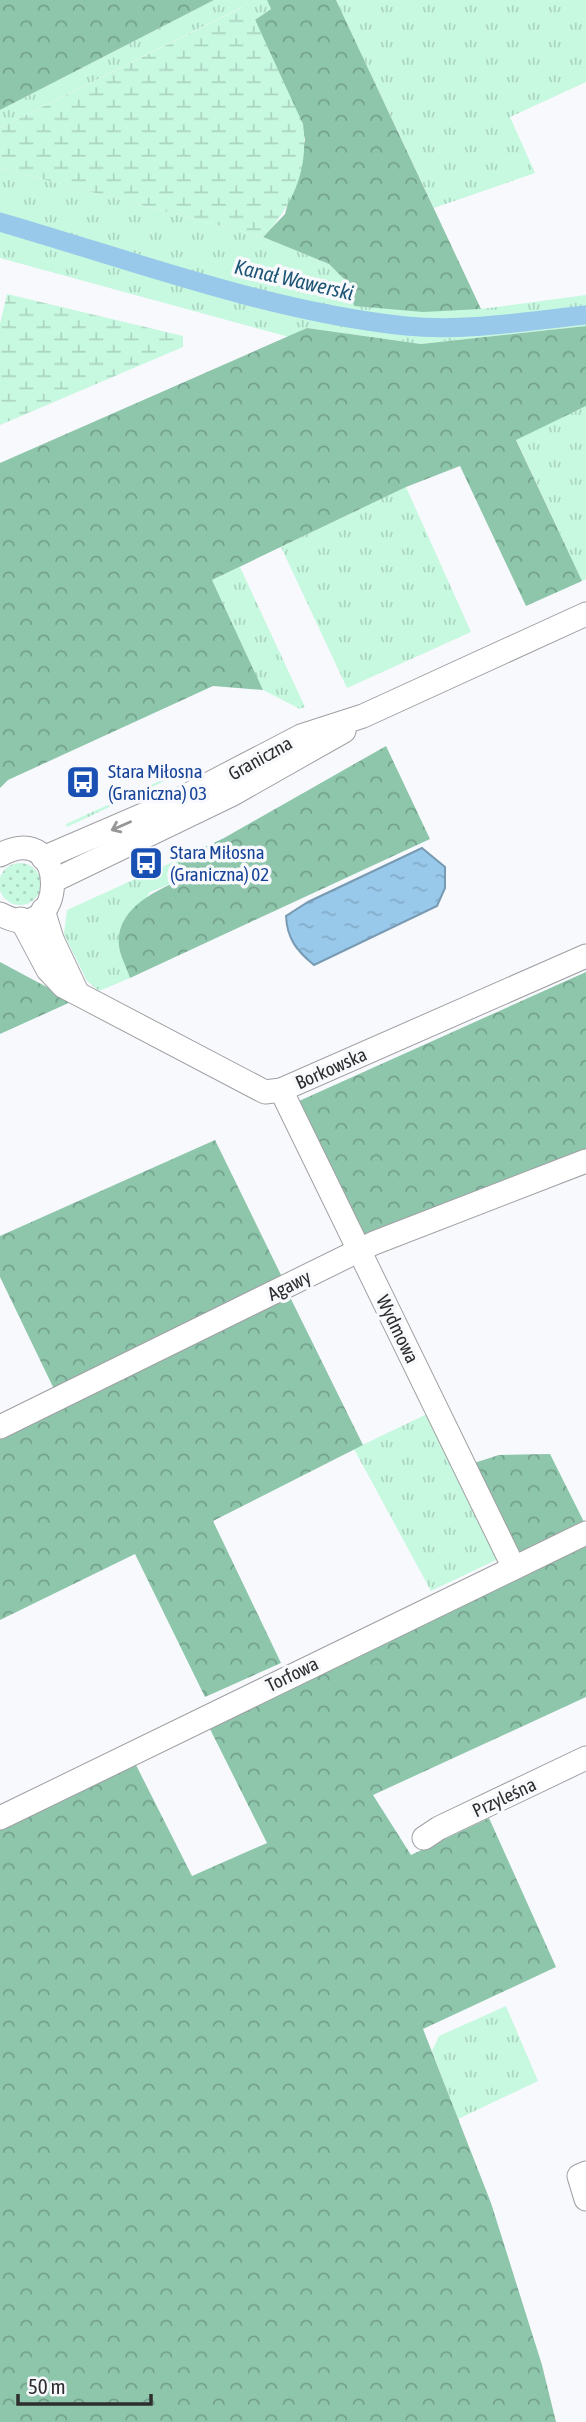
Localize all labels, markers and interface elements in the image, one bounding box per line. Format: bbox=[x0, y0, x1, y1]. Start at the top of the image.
water label: Kanał Wawerski bbox=[232, 254, 356, 304]
street label: Graniczna bbox=[224, 731, 296, 785]
place label: Stara Miłosna (Graniczna) 03 bbox=[108, 760, 207, 804]
bus stop icon: Stara Miłosna (Graniczna) 03 bbox=[64, 763, 102, 801]
one-way arrow bbox=[111, 820, 132, 833]
place label: Stara Miłosna (Graniczna) 02 bbox=[170, 841, 269, 885]
bus stop icon: Stara Miłosna (Graniczna) 02 bbox=[127, 844, 165, 882]
street label: Borkowska bbox=[292, 1043, 370, 1093]
street label: Agawy bbox=[264, 1265, 314, 1305]
street label: Wydmowa bbox=[372, 1291, 424, 1367]
street label: Torfowa bbox=[262, 1652, 322, 1696]
street label: Przyleśna bbox=[469, 1773, 539, 1821]
scale bar bbox=[18, 2362, 150, 2406]
text: 50 m bbox=[28, 2374, 66, 2398]

